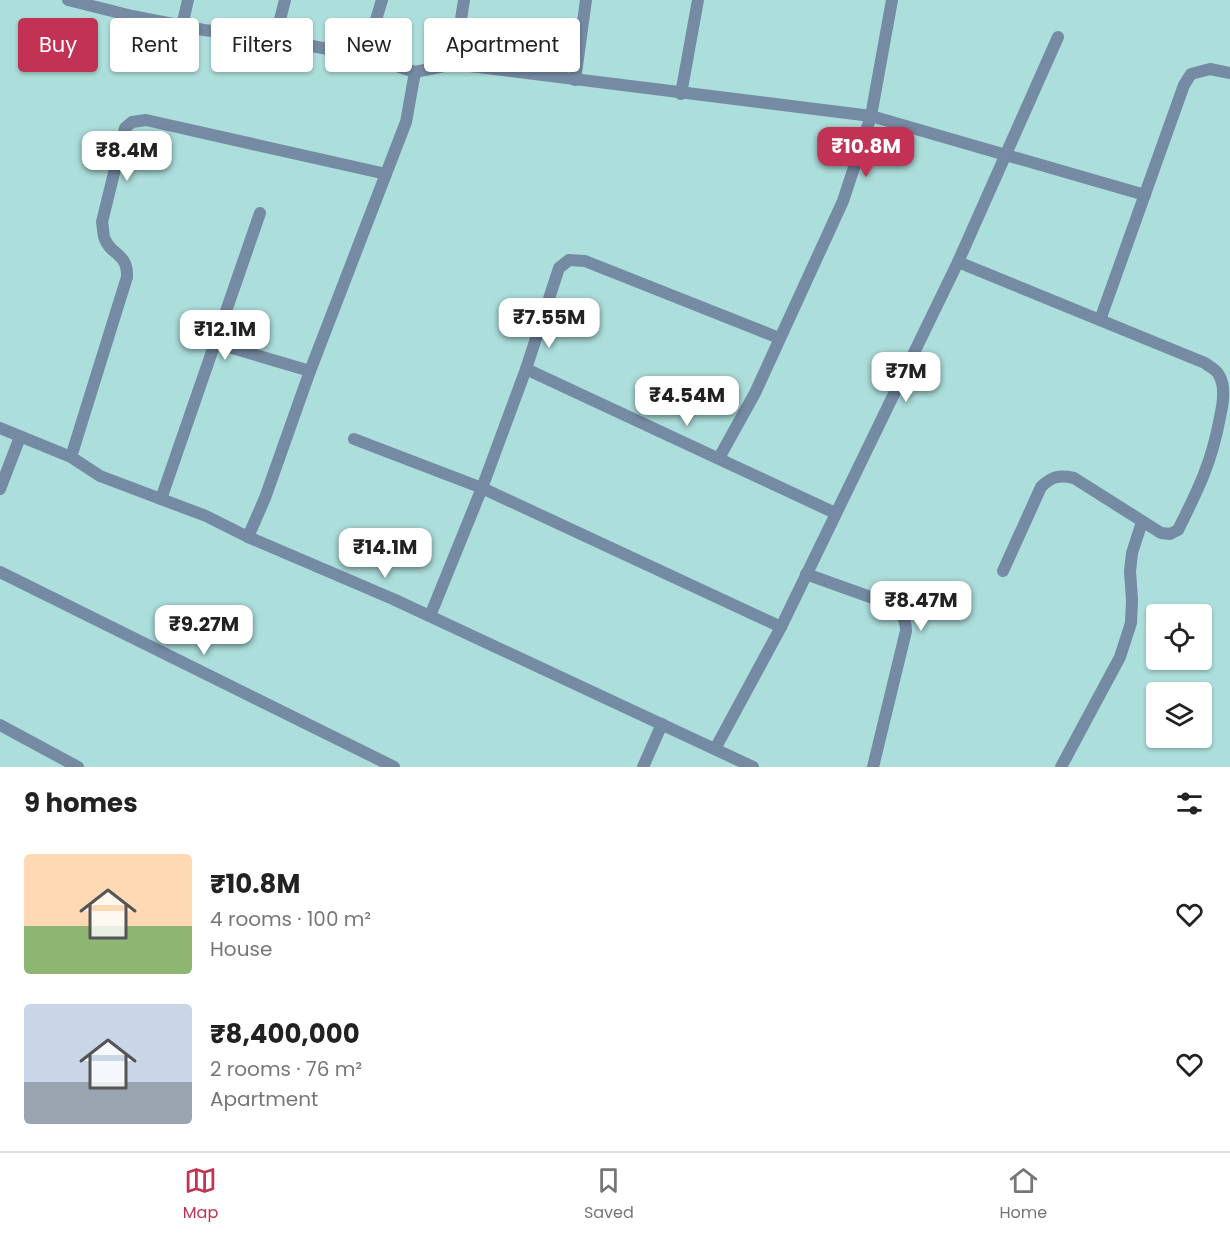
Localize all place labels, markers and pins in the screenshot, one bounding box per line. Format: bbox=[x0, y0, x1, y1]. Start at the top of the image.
pin: ₹10.8M bbox=[817, 127, 915, 178]
pin: ₹8.4M bbox=[85, 131, 169, 182]
pin: ₹7.55M bbox=[500, 298, 598, 349]
pin: ₹12.1M bbox=[176, 310, 274, 361]
pin: ₹7M bbox=[877, 352, 935, 403]
pin: ₹4.54M bbox=[638, 376, 736, 427]
pin: ₹14.1M bbox=[336, 528, 434, 579]
pin: ₹8.47M bbox=[872, 581, 970, 632]
pin: ₹9.27M bbox=[155, 605, 253, 656]

